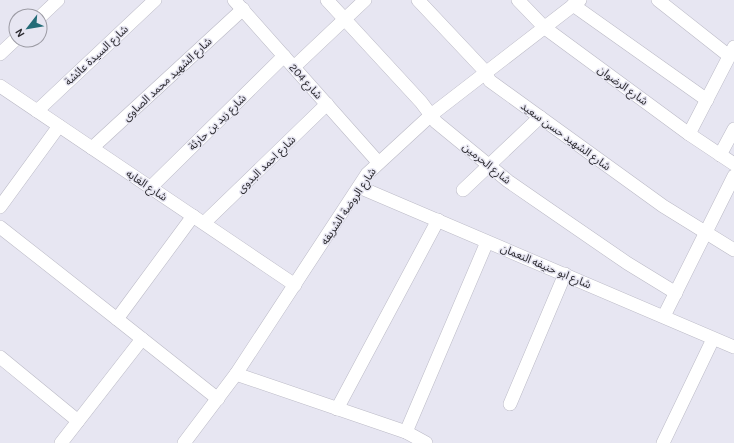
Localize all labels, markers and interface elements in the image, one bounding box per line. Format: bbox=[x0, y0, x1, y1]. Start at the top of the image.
north arrow bbox=[8, 8, 48, 48]
street label: شارع السيدة عائشة bbox=[62, 22, 132, 89]
text: N bbox=[12, 26, 27, 40]
street label: شارع الشهيد محمد الصاوى bbox=[120, 34, 216, 125]
street label: شارع 204 bbox=[286, 61, 325, 103]
street label: شارع الرضوان bbox=[594, 63, 651, 109]
street label: شارع زيد بن حارثة bbox=[186, 91, 250, 154]
street label: شارع الشهيد حسن سعيد bbox=[518, 99, 613, 174]
street label: شارع احمد البدوى bbox=[234, 133, 299, 196]
street label: شارع الحرمين bbox=[459, 140, 514, 188]
street label: شارع الروضة الشريفه bbox=[318, 165, 380, 248]
street label: شارع الغابه bbox=[123, 167, 170, 205]
street label: شارع ابو حنيفه النعمان bbox=[498, 241, 593, 293]

